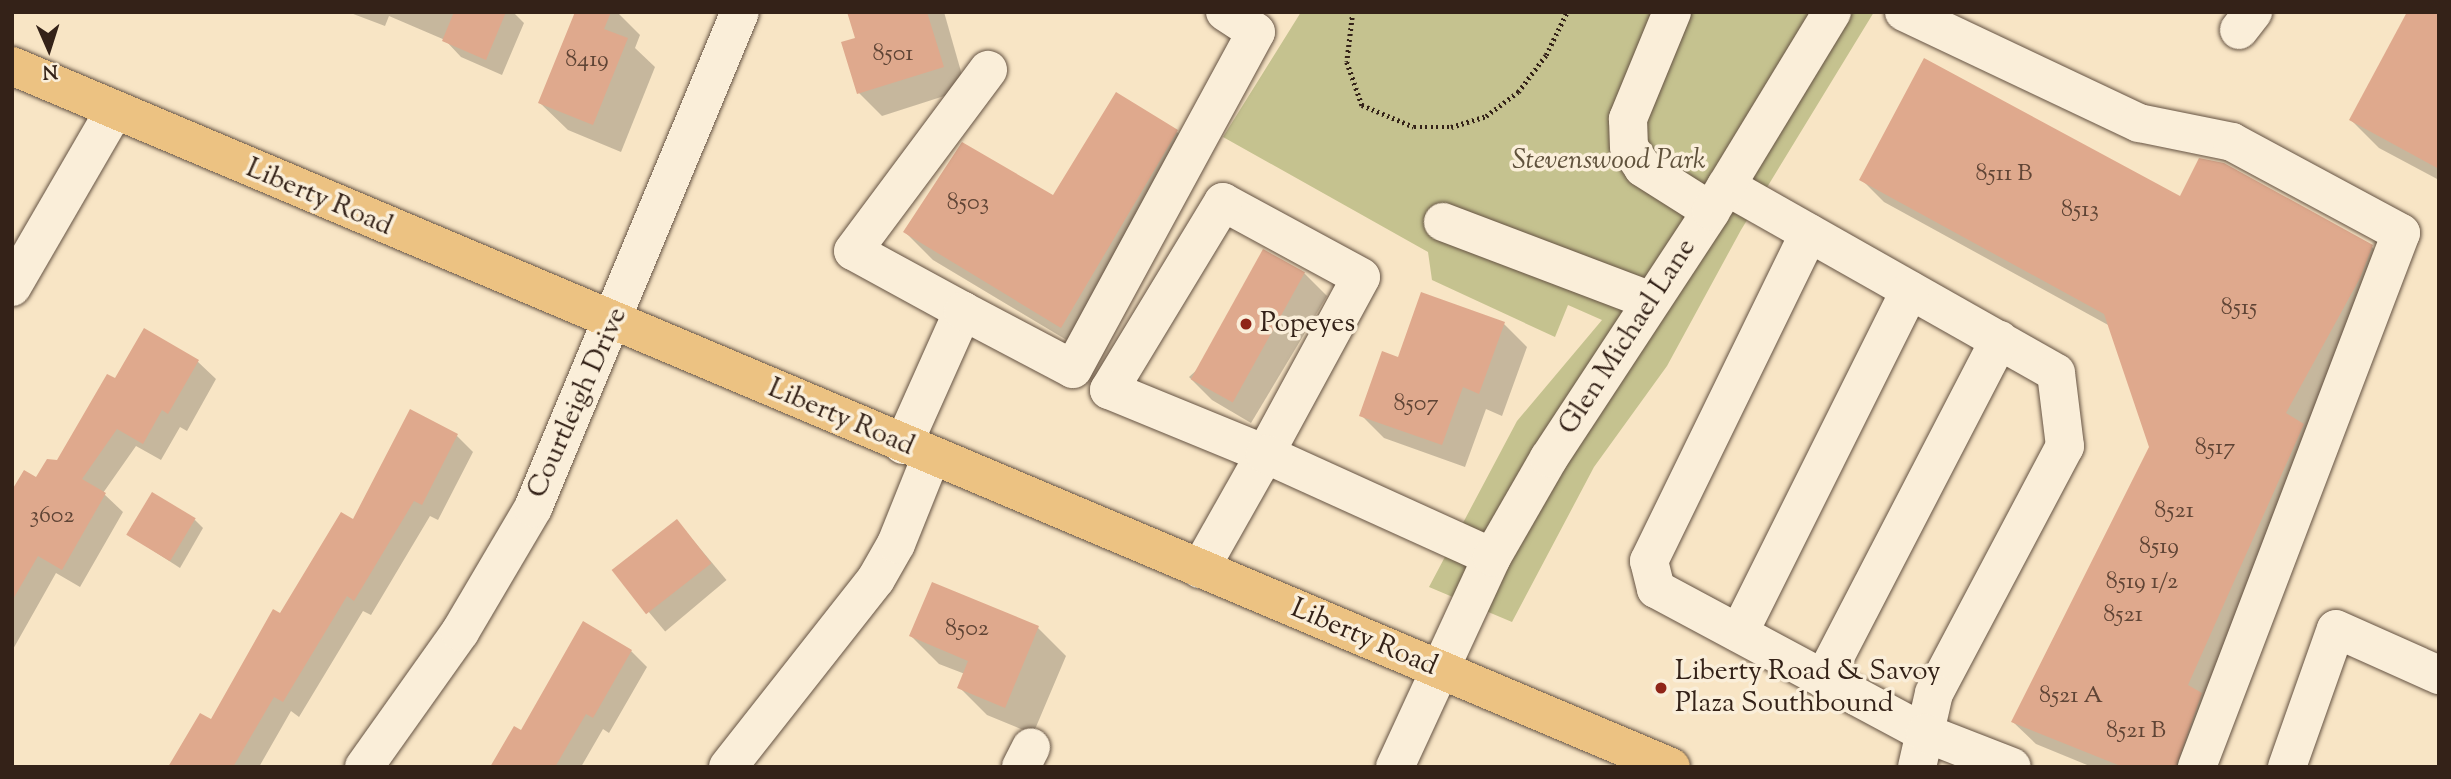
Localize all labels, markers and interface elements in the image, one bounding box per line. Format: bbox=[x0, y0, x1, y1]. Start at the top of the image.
north arrow bbox=[14, 14, 84, 84]
house number: 8501 bbox=[873, 41, 913, 69]
house number: 8419 bbox=[565, 47, 609, 75]
text: N bbox=[42, 57, 58, 84]
park label: Stevenswood Park bbox=[1512, 144, 1706, 178]
street label: Liberty Road bbox=[241, 152, 397, 244]
house number: 8511 B bbox=[1976, 161, 2032, 189]
house number: 8503 bbox=[947, 190, 989, 218]
house number: 8513 bbox=[2061, 197, 2099, 225]
street label: Glen Michael Lane bbox=[1552, 233, 1704, 441]
house number: 8515 bbox=[2221, 295, 2257, 323]
street label: Courtleigh Drive bbox=[521, 302, 635, 504]
place label: Popeyes bbox=[1260, 307, 1355, 341]
marker: Popeyes bbox=[1238, 316, 1254, 332]
street label: Liberty Road bbox=[763, 372, 919, 464]
house number: 8507 bbox=[1394, 391, 1438, 419]
house number: 8517 bbox=[2195, 435, 2235, 463]
house number: 8521 bbox=[2154, 498, 2194, 526]
house number: 3602 bbox=[29, 503, 75, 531]
house number: 8519 bbox=[2139, 534, 2179, 562]
house number: 8519 1/2 bbox=[2106, 569, 2178, 597]
street label: Liberty Road bbox=[1286, 592, 1442, 684]
house number: 8521 bbox=[2103, 602, 2143, 630]
house number: 8502 bbox=[945, 616, 989, 644]
place label: Liberty Road & Savoy Plaza Southbound bbox=[1675, 655, 1941, 721]
marker: Liberty Road & Savoy Plaza Southbound bbox=[1653, 680, 1669, 696]
house number: 8521 A bbox=[2039, 683, 2103, 711]
house number: 8521 B bbox=[2106, 718, 2166, 746]

